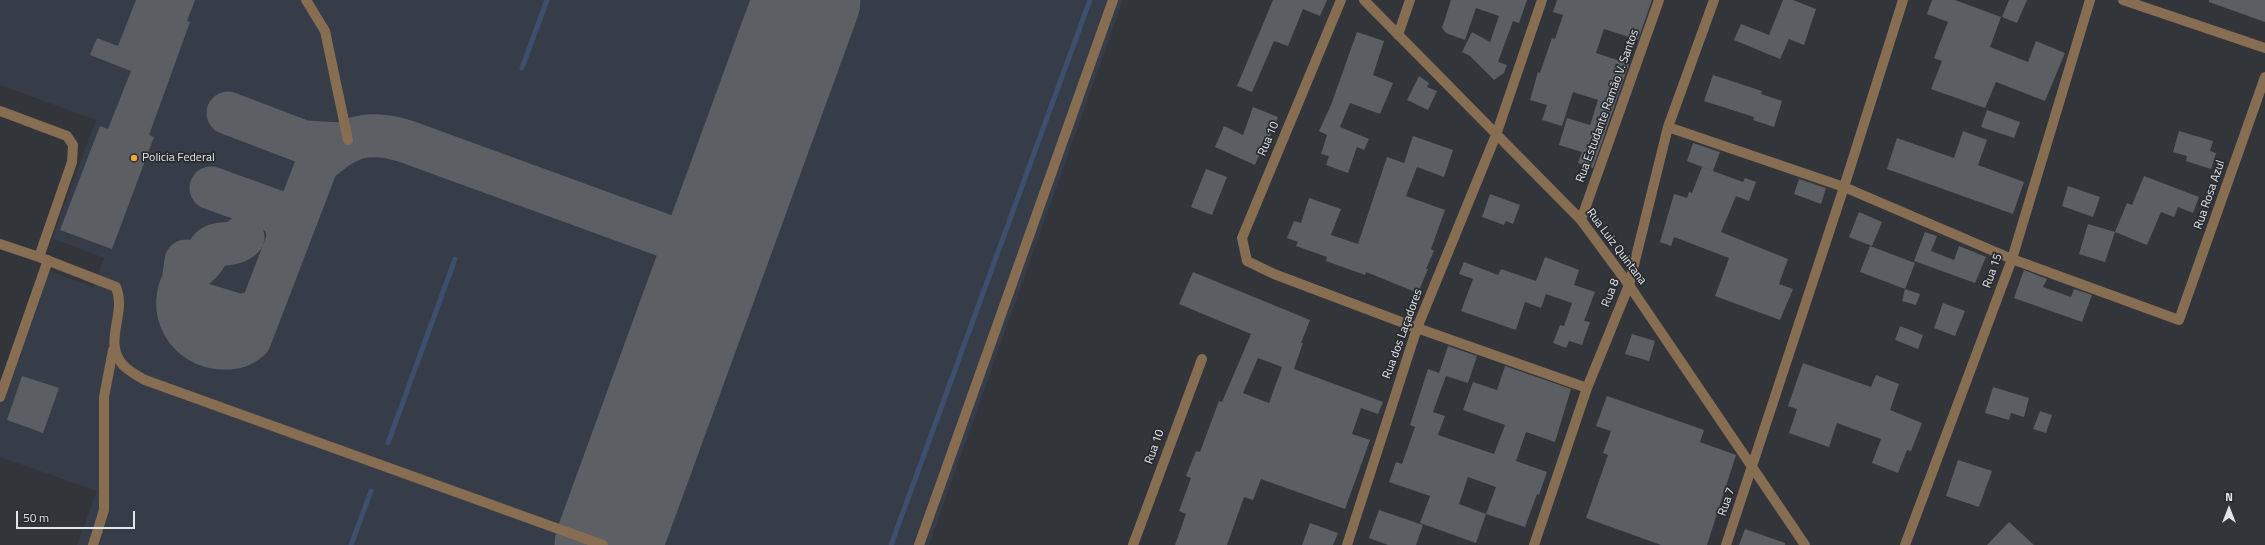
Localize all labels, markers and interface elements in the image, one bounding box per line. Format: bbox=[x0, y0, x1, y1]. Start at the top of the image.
street label: Rua Estudante Ramão V. Santos bbox=[1574, 27, 1642, 185]
street label: Rua 10 bbox=[1255, 120, 1283, 158]
place label: Policia Federal bbox=[142, 151, 215, 165]
marker: Policia Federal bbox=[129, 153, 139, 163]
street label: Rua Rosa Azul bbox=[2191, 159, 2229, 231]
street label: Rua Luiz Quintana bbox=[1583, 206, 1649, 288]
street label: Rua 15 bbox=[1980, 252, 2006, 290]
street label: Rua 8 bbox=[1599, 277, 1623, 309]
street label: Rua dos Laçadores bbox=[1380, 287, 1426, 381]
street label: Rua 10 bbox=[1142, 428, 1168, 466]
street label: Rua 7 bbox=[1715, 486, 1739, 518]
north arrow bbox=[2209, 489, 2249, 529]
text: N bbox=[2225, 489, 2233, 505]
scale bar bbox=[18, 503, 137, 529]
text: 50 m bbox=[23, 508, 49, 527]

